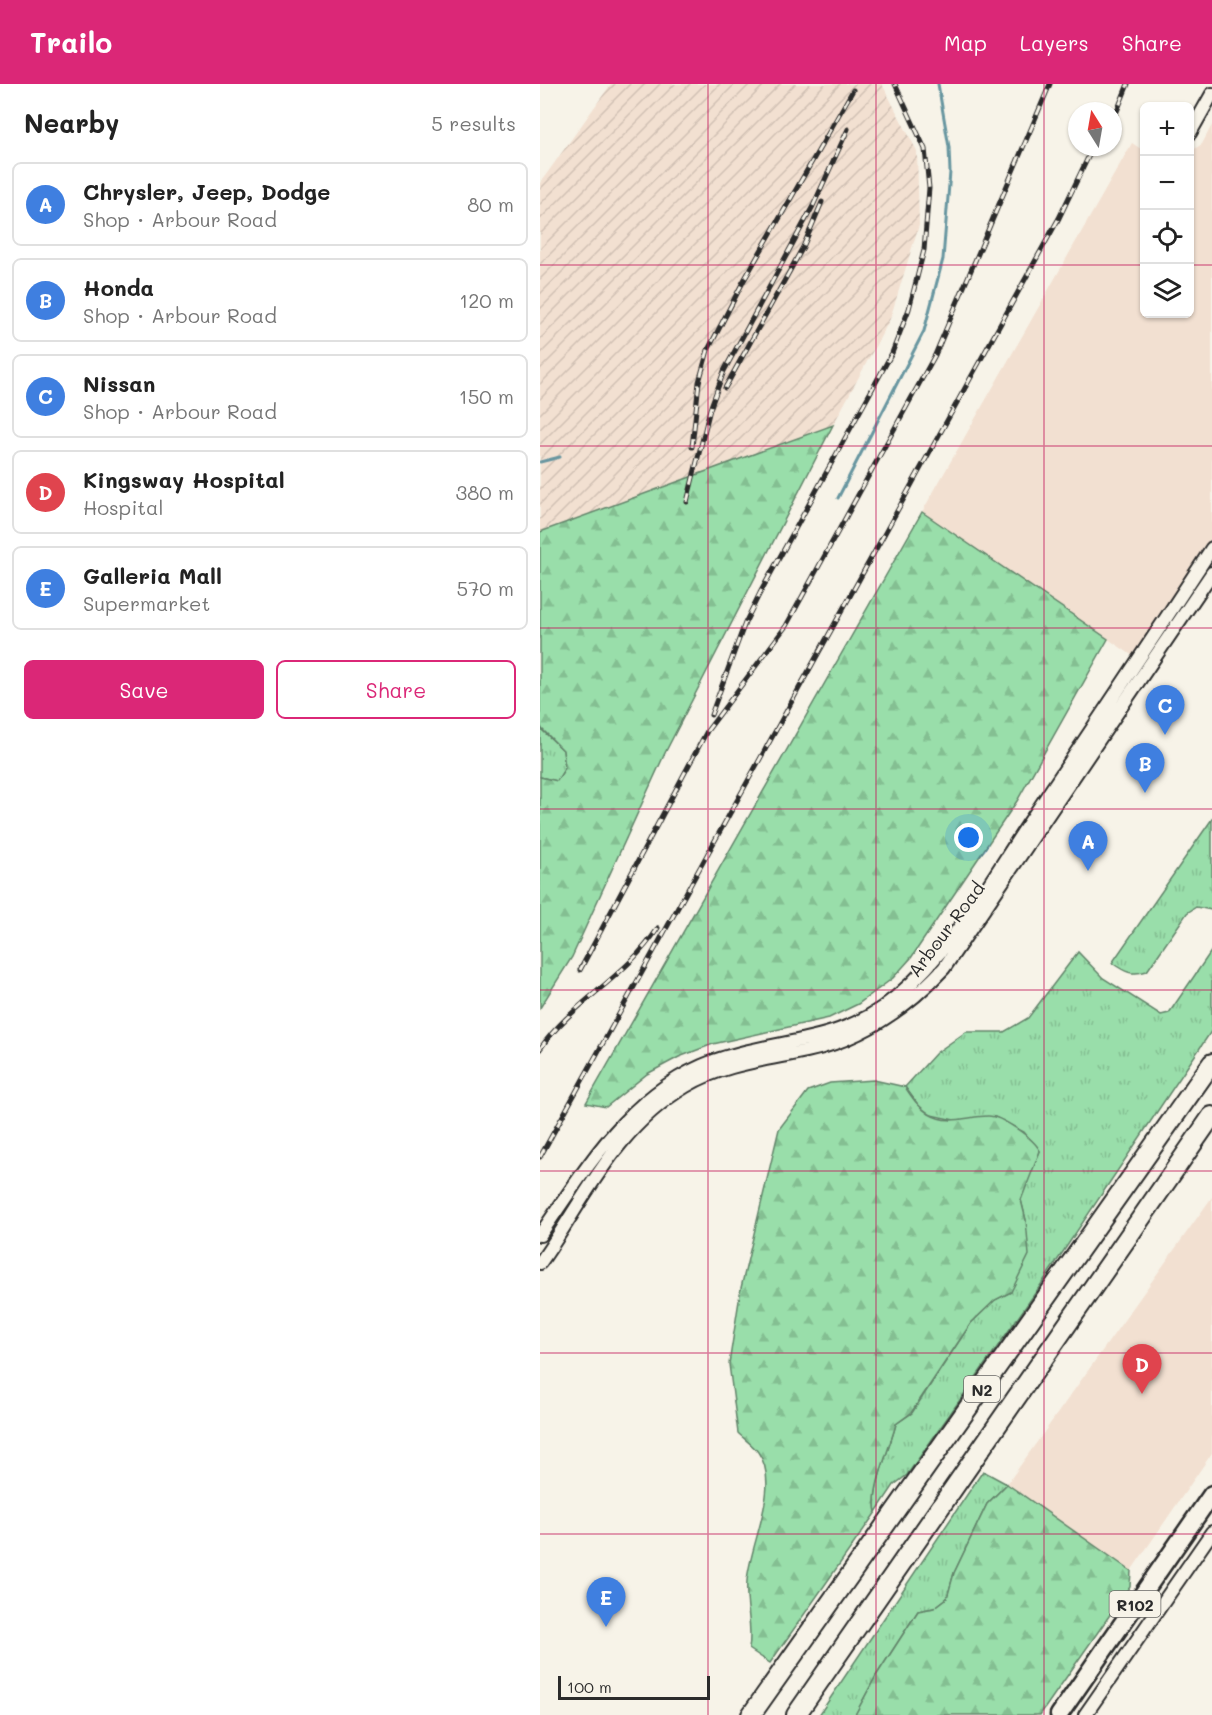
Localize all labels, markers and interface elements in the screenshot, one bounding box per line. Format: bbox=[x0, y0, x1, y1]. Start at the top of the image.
text: Trailo bbox=[30, 24, 112, 60]
text: Map bbox=[944, 29, 987, 56]
text: Layers bbox=[1020, 29, 1089, 56]
text: Share bbox=[1122, 29, 1182, 56]
north arrow bbox=[1068, 102, 1122, 156]
map controls bbox=[1140, 102, 1194, 318]
button: + bbox=[1140, 102, 1194, 156]
text: Nearby bbox=[24, 106, 119, 140]
text: 5 results bbox=[431, 110, 516, 136]
button: − bbox=[1140, 156, 1194, 210]
text: Chrysler, Jeep, Dodge bbox=[83, 177, 330, 206]
text: A bbox=[39, 191, 52, 217]
text: 80 m bbox=[467, 191, 514, 217]
text: Shop · Arbour Road bbox=[83, 206, 277, 232]
button: locate bbox=[1140, 210, 1194, 264]
button: layers bbox=[1140, 264, 1194, 318]
text: Honda bbox=[83, 273, 154, 302]
text: B bbox=[39, 287, 52, 313]
text: 120 m bbox=[459, 287, 514, 313]
text: Shop · Arbour Road bbox=[83, 302, 277, 328]
text: Nissan bbox=[83, 369, 155, 398]
text: C bbox=[38, 383, 53, 409]
text: 150 m bbox=[459, 383, 514, 409]
text: Shop · Arbour Road bbox=[83, 398, 277, 424]
text: Kingsway Hospital bbox=[83, 465, 285, 494]
text: D bbox=[38, 479, 53, 505]
text: 380 m bbox=[456, 479, 514, 505]
text: Hospital bbox=[83, 494, 164, 520]
text: Galleria Mall bbox=[83, 561, 222, 590]
text: E bbox=[39, 575, 52, 601]
text: 570 m bbox=[457, 575, 514, 601]
text: Supermarket bbox=[83, 590, 210, 616]
button: Save bbox=[24, 660, 264, 719]
button: Share bbox=[276, 660, 516, 719]
pin: C bbox=[1146, 686, 1184, 735]
pin: B bbox=[1126, 744, 1164, 793]
pin: A bbox=[1068, 822, 1108, 871]
your location bbox=[954, 823, 983, 852]
street label: Arbour Road bbox=[902, 877, 990, 981]
pin: D bbox=[1122, 1344, 1162, 1394]
road number: N2 bbox=[964, 1376, 1000, 1402]
pin: E bbox=[586, 1578, 626, 1627]
road number: R102 bbox=[1110, 1591, 1160, 1617]
scale bar bbox=[558, 1673, 710, 1700]
text: 100 m bbox=[567, 1676, 612, 1697]

